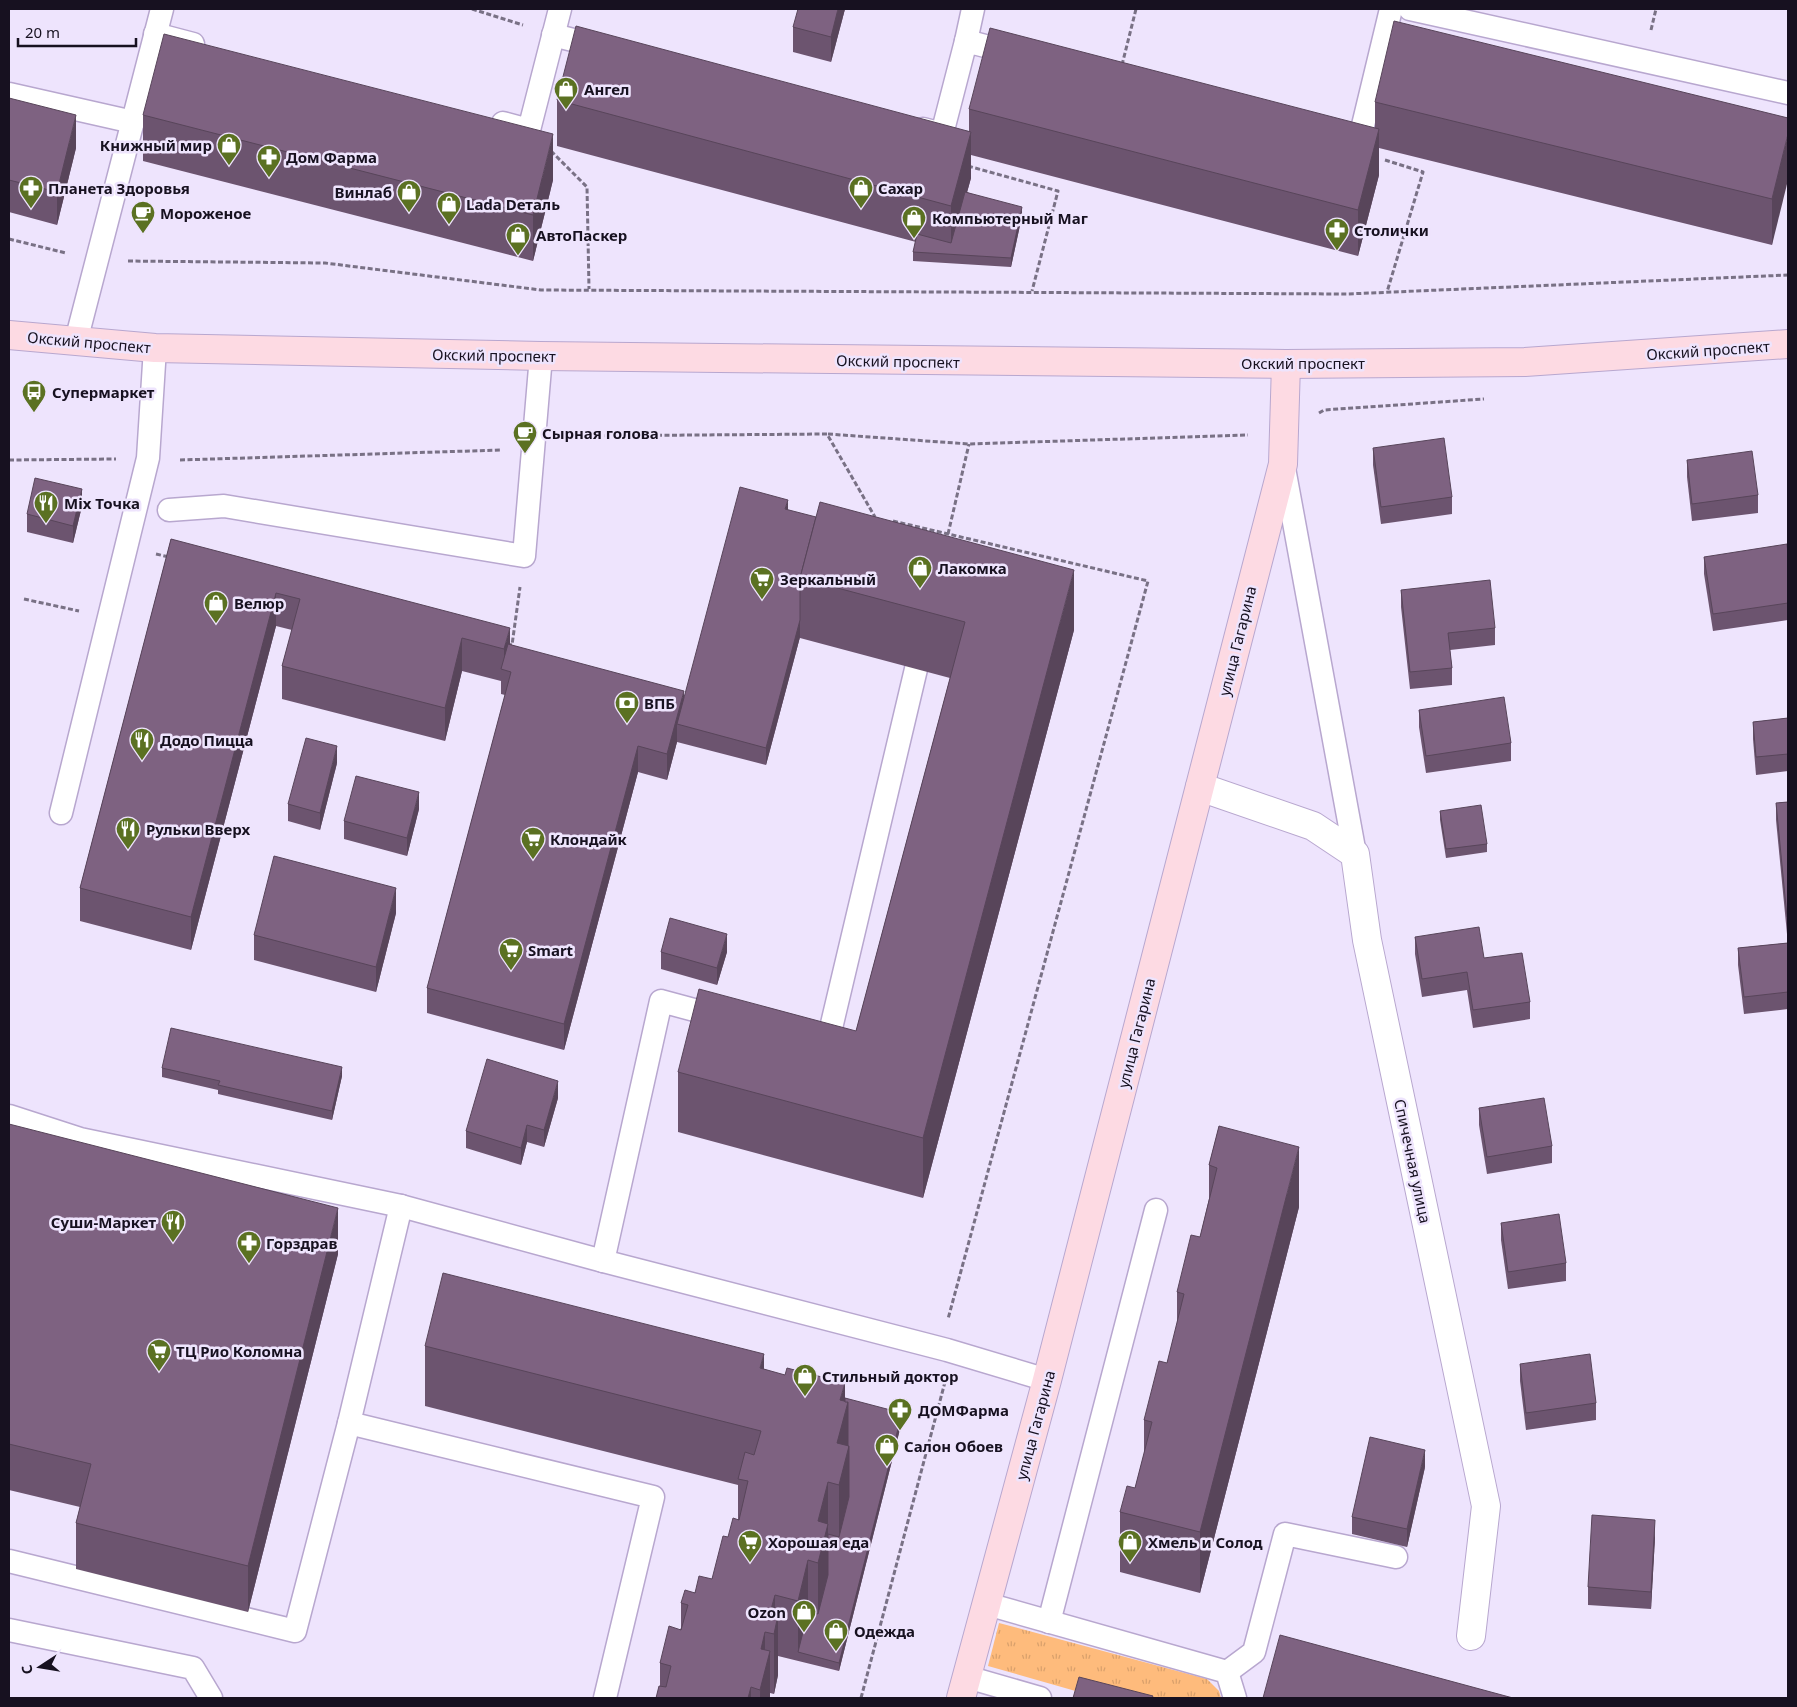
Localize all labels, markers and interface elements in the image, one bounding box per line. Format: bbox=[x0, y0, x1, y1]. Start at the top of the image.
scale bar bbox=[18, 15, 135, 47]
text: 20 m bbox=[25, 22, 60, 42]
shop icon: Ангел bbox=[553, 76, 579, 110]
place label: Ангел bbox=[584, 79, 629, 99]
shop icon: Книжный мир bbox=[216, 132, 242, 166]
place label: Книжный мир bbox=[100, 135, 212, 155]
pharmacy icon: Дом Фарма bbox=[256, 144, 282, 178]
place label: Дом Фарма bbox=[286, 147, 377, 167]
pharmacy icon: Планета Здоровья bbox=[18, 175, 44, 209]
shop icon: Сахар bbox=[848, 175, 874, 209]
place label: Планета Здоровья bbox=[48, 178, 190, 198]
place label: Сахар bbox=[878, 178, 923, 198]
shop icon: Винлаб bbox=[396, 179, 422, 213]
place label: Винлаб bbox=[334, 182, 392, 202]
shop icon: Lada Dеталь bbox=[436, 191, 462, 225]
place label: Lada Dеталь bbox=[466, 194, 560, 214]
cafe icon: Мороженое bbox=[130, 200, 156, 234]
place label: Мороженое bbox=[160, 203, 252, 223]
shop icon: Компьютерный Маг bbox=[901, 205, 927, 239]
place label: Компьютерный Маг bbox=[932, 208, 1088, 228]
pharmacy icon: Столички bbox=[1324, 217, 1350, 251]
place label: Столички bbox=[1354, 220, 1429, 240]
shop icon: АвтоПаскер bbox=[505, 222, 531, 256]
place label: АвтоПаскер bbox=[536, 225, 627, 245]
street label: Окский проспект bbox=[26, 327, 152, 357]
street label: Окский проспект bbox=[1646, 336, 1770, 364]
street label: Окский проспект bbox=[432, 344, 556, 366]
street label: Окский проспект bbox=[836, 350, 960, 372]
street label: Окский проспект bbox=[1241, 353, 1365, 373]
bus stop icon: Супермаркет bbox=[21, 379, 47, 413]
place label: Супермаркет bbox=[52, 382, 155, 402]
cafe icon: Сырная голова bbox=[512, 420, 538, 454]
place label: Сырная голова bbox=[542, 423, 659, 443]
restaurant icon: Mix Точка bbox=[33, 490, 59, 524]
place label: Mix Точка bbox=[64, 493, 140, 513]
shop icon: Лакомка bbox=[907, 555, 933, 589]
place label: Лакомка bbox=[938, 558, 1007, 578]
supermarket icon: Зеркальный bbox=[749, 566, 775, 600]
place label: Зеркальный bbox=[780, 569, 876, 589]
street label: улица Гагарина bbox=[1214, 584, 1260, 698]
shop icon: Велюр bbox=[203, 590, 229, 624]
place label: Велюр bbox=[234, 593, 284, 613]
bank icon: ВПБ bbox=[614, 690, 640, 724]
place label: ВПБ bbox=[644, 693, 675, 713]
restaurant icon: Додо Пицца bbox=[129, 727, 155, 761]
place label: Додо Пицца bbox=[160, 730, 254, 750]
restaurant icon: Рульки Вверх bbox=[115, 816, 141, 850]
place label: Рульки Вверх bbox=[146, 819, 250, 839]
supermarket icon: Клондайк bbox=[520, 826, 546, 860]
place label: Клондайк bbox=[550, 829, 628, 849]
supermarket icon: Smart bbox=[498, 937, 524, 971]
place label: Smart bbox=[528, 940, 574, 960]
street label: улица Гагарина bbox=[1113, 976, 1159, 1090]
street label: Спичечная улица bbox=[1390, 1097, 1436, 1225]
restaurant icon: Суши-Маркет bbox=[160, 1209, 186, 1243]
place label: Суши-Маркет bbox=[51, 1212, 156, 1232]
pharmacy icon: Горздрав bbox=[236, 1230, 262, 1264]
place label: Горздрав bbox=[266, 1233, 337, 1253]
supermarket icon: ТЦ Рио Коломна bbox=[146, 1338, 172, 1372]
place label: ТЦ Рио Коломна bbox=[176, 1341, 302, 1361]
shop icon: Стильный доктор bbox=[792, 1363, 818, 1397]
place label: Стильный доктор bbox=[822, 1366, 959, 1386]
street label: улица Гагарина bbox=[1011, 1368, 1059, 1482]
pharmacy icon: ДОМФарма bbox=[887, 1397, 913, 1431]
place label: ДОМФарма bbox=[918, 1400, 1009, 1420]
shop icon: Салон Обоев bbox=[874, 1433, 900, 1467]
place label: Салон Обоев bbox=[904, 1436, 1003, 1456]
supermarket icon: Хорошая еда bbox=[737, 1529, 763, 1563]
shop icon: Хмель и Солод bbox=[1117, 1529, 1143, 1563]
place label: Хорошая еда bbox=[768, 1532, 869, 1552]
place label: Хмель и Солод bbox=[1148, 1532, 1263, 1552]
shop icon: Ozon bbox=[791, 1599, 817, 1633]
place label: Ozon bbox=[748, 1602, 786, 1622]
shop icon: Одежда bbox=[823, 1618, 849, 1652]
place label: Одежда bbox=[854, 1621, 915, 1641]
north arrow bbox=[15, 1642, 65, 1692]
text: С bbox=[17, 1663, 37, 1676]

